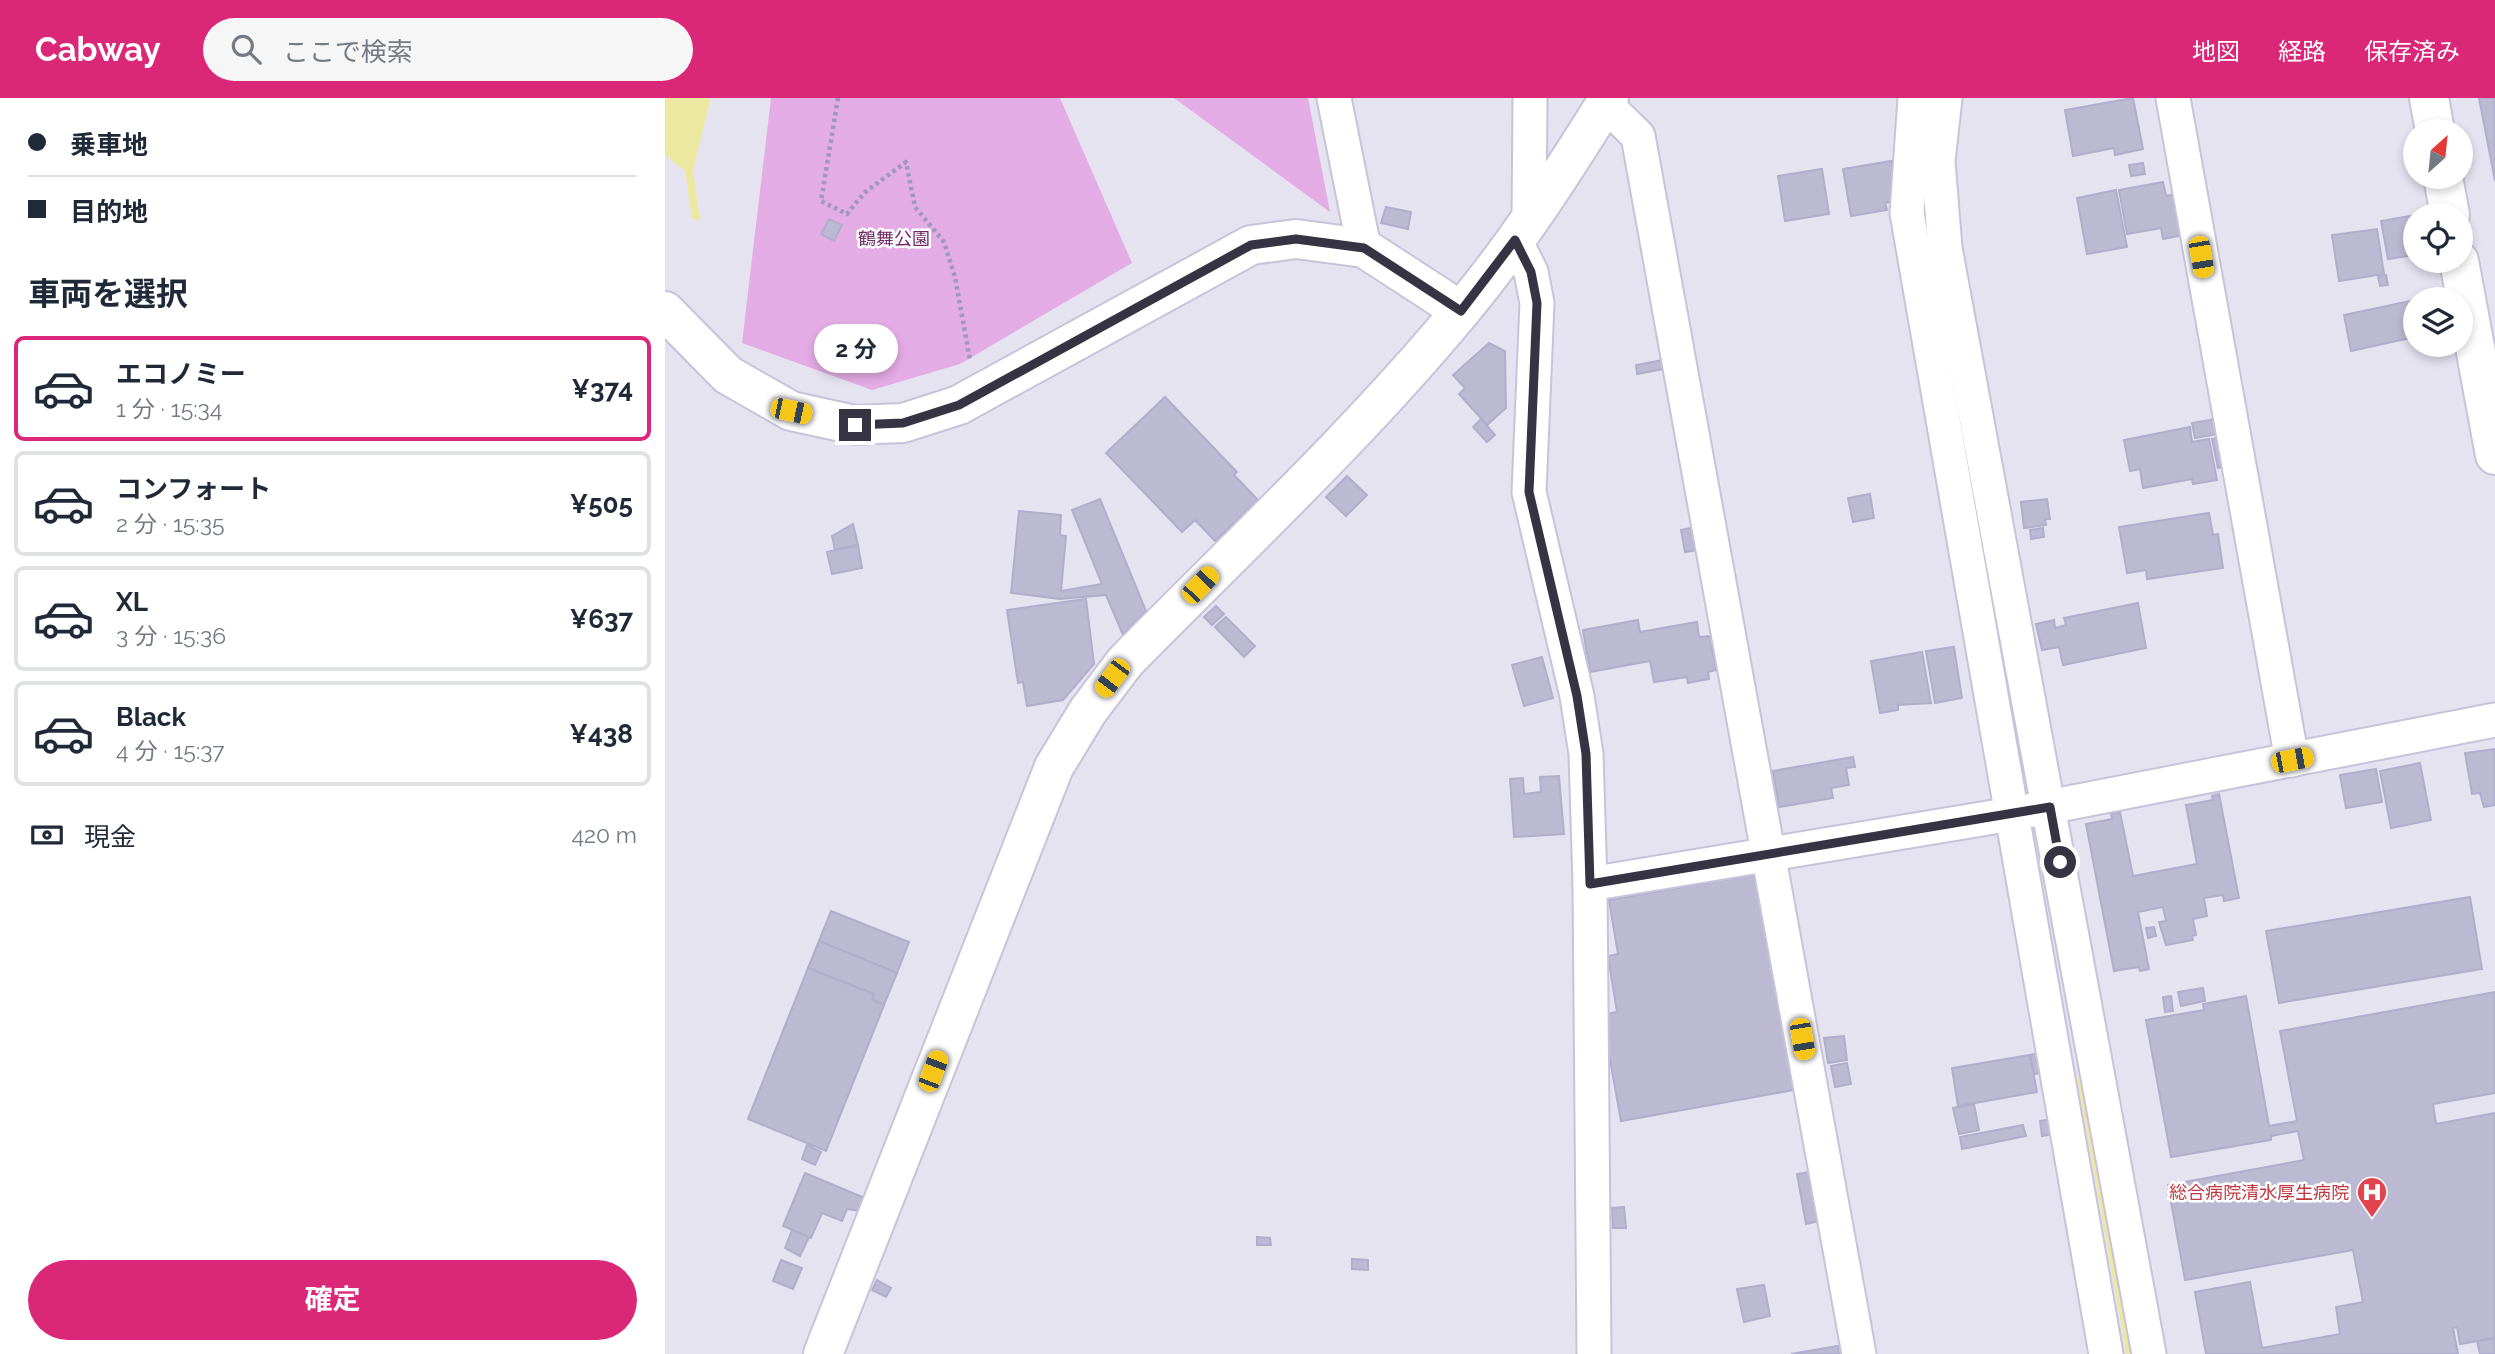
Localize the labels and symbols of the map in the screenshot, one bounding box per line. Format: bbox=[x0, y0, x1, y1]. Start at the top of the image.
north arrow bbox=[2403, 119, 2473, 189]
park label: 鶴舞公園 bbox=[858, 228, 930, 249]
car bbox=[2188, 234, 2215, 280]
callout: 2 分 bbox=[813, 324, 897, 372]
car bbox=[769, 396, 814, 426]
route end bbox=[839, 409, 871, 441]
car bbox=[1178, 563, 1223, 607]
car bbox=[1091, 655, 1134, 701]
car bbox=[2270, 746, 2315, 774]
route start bbox=[2044, 846, 2076, 878]
car bbox=[1789, 1016, 1816, 1062]
car bbox=[916, 1048, 951, 1094]
hospital icon: 総合病院清水厚生病院 bbox=[2355, 1175, 2389, 1219]
place label: 総合病院清水厚生病院 bbox=[2169, 1182, 2349, 1203]

